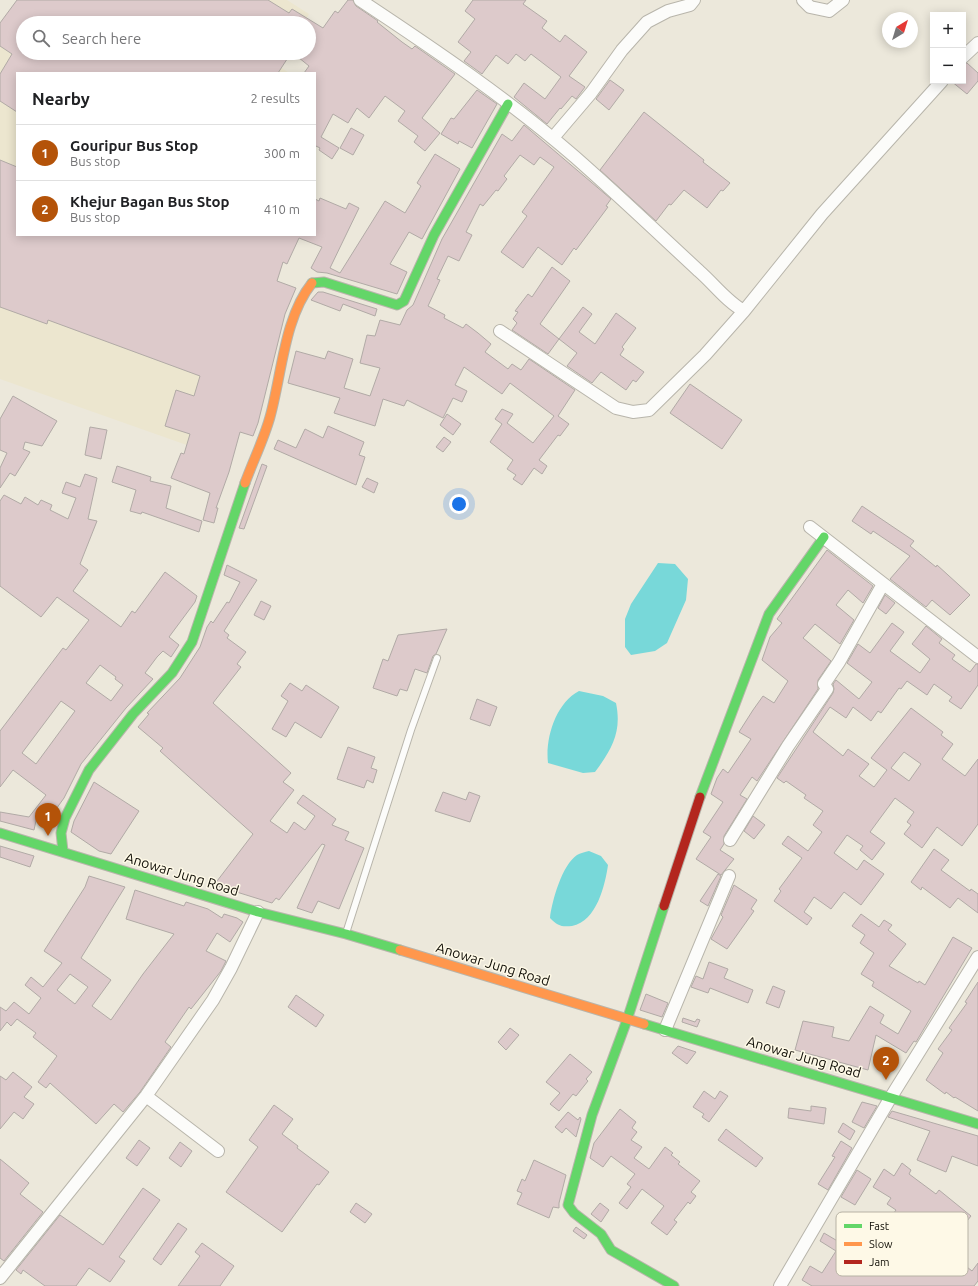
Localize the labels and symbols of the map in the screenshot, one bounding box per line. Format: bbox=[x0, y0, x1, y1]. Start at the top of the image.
north arrow bbox=[882, 12, 918, 48]
your location bbox=[449, 494, 469, 514]
pin: 1 bbox=[35, 803, 61, 836]
street label: Anowar Jung Road bbox=[123, 849, 241, 899]
street label: Anowar Jung Road bbox=[434, 939, 552, 989]
street label: Anowar Jung Road bbox=[745, 1033, 863, 1081]
pin: 2 bbox=[873, 1047, 899, 1080]
legend bbox=[836, 1212, 968, 1276]
text: Fast bbox=[869, 1220, 890, 1232]
text: Slow bbox=[869, 1238, 893, 1250]
text: Jam bbox=[869, 1256, 890, 1268]

